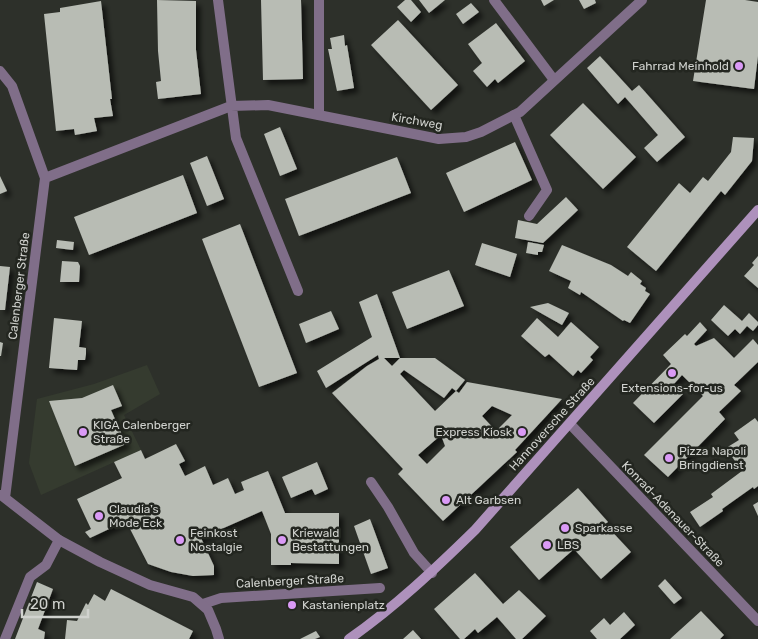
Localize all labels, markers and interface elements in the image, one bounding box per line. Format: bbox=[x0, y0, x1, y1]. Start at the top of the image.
place label: Fahrrad Meinhold bbox=[632, 59, 729, 73]
marker: Fahrrad Meinhold bbox=[733, 60, 745, 72]
street label: Kirchweg bbox=[390, 110, 444, 132]
street label: Calenberger Straße bbox=[5, 231, 33, 340]
marker: Extensions-for-us bbox=[666, 367, 678, 379]
street label: Hannoversche Straße bbox=[506, 374, 598, 474]
place label: Extensions-for-us bbox=[621, 381, 723, 395]
place label: KIGA Calenberger Straße bbox=[93, 418, 191, 446]
place label: Express Kiosk bbox=[435, 425, 513, 439]
marker: KIGA Calenberger Straße bbox=[77, 426, 89, 438]
marker: Express Kiosk bbox=[516, 426, 528, 438]
place label: Pizza Napoli Bringdienst bbox=[679, 444, 746, 472]
marker: Pizza Napoli Bringdienst bbox=[663, 452, 675, 464]
street label: Konrad-Adenauer-Straße bbox=[619, 458, 727, 570]
place label: Alt Garbsen bbox=[456, 493, 521, 507]
marker: Alt Garbsen bbox=[440, 494, 452, 506]
place label: Claudia's Mode Eck bbox=[109, 502, 163, 530]
marker: Claudia's Mode Eck bbox=[93, 510, 105, 522]
place label: Sparkasse bbox=[575, 521, 633, 535]
marker: Sparkasse bbox=[559, 522, 571, 534]
place label: Feinkost Nostalgie bbox=[190, 526, 243, 554]
place label: Kriewald Bestattungen bbox=[292, 526, 369, 554]
marker: Feinkost Nostalgie bbox=[174, 534, 186, 546]
marker: Kriewald Bestattungen bbox=[276, 534, 288, 546]
place label: LBS bbox=[557, 538, 579, 552]
marker: LBS bbox=[541, 539, 553, 551]
street label: Calenberger Straße bbox=[236, 571, 345, 591]
scale bar bbox=[22, 586, 89, 618]
text: 20 m bbox=[30, 595, 65, 613]
place label: Kastanienplatz bbox=[302, 598, 385, 612]
marker: Kastanienplatz bbox=[286, 599, 298, 611]

